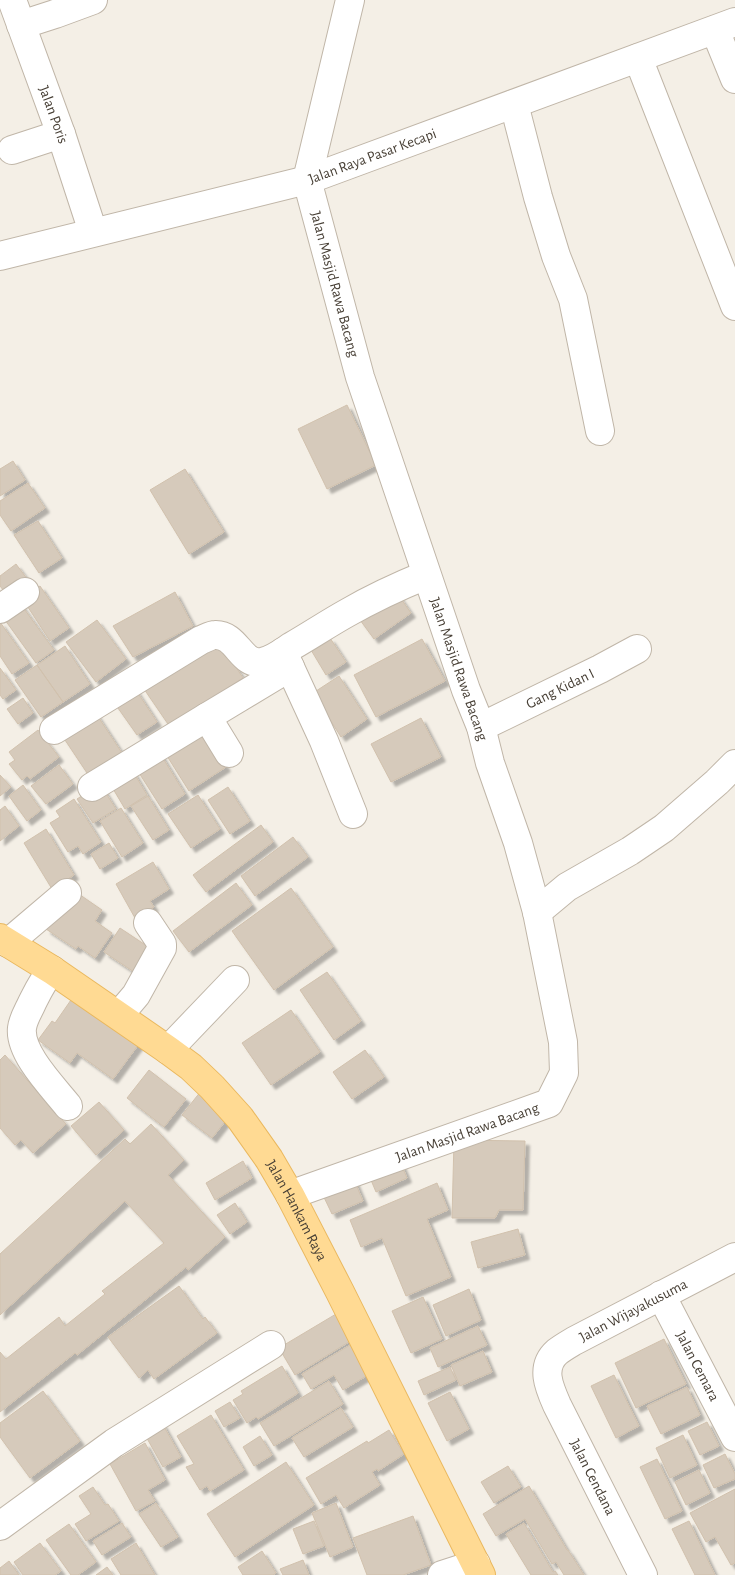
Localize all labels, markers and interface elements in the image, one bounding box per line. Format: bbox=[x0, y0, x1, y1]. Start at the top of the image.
street label: Jalan Poris bbox=[36, 84, 71, 146]
street label: Jalan Raya Pasar Kecapi bbox=[307, 126, 439, 187]
street label: Jalan Masjid Rawa Bacang bbox=[308, 210, 361, 359]
street label: Jalan Masjid Rawa Bacang bbox=[427, 596, 490, 743]
street label: Gang Kidan I bbox=[524, 666, 597, 712]
street label: Jalan Masjid Rawa Bacang bbox=[394, 1100, 541, 1165]
street label: Jalan Hankam Raya bbox=[263, 1157, 330, 1264]
street label: Jalan Wijayakusuma bbox=[577, 1276, 690, 1345]
street label: Jalan Cemara bbox=[673, 1329, 722, 1404]
street label: Jalan Cendana bbox=[567, 1437, 618, 1518]

